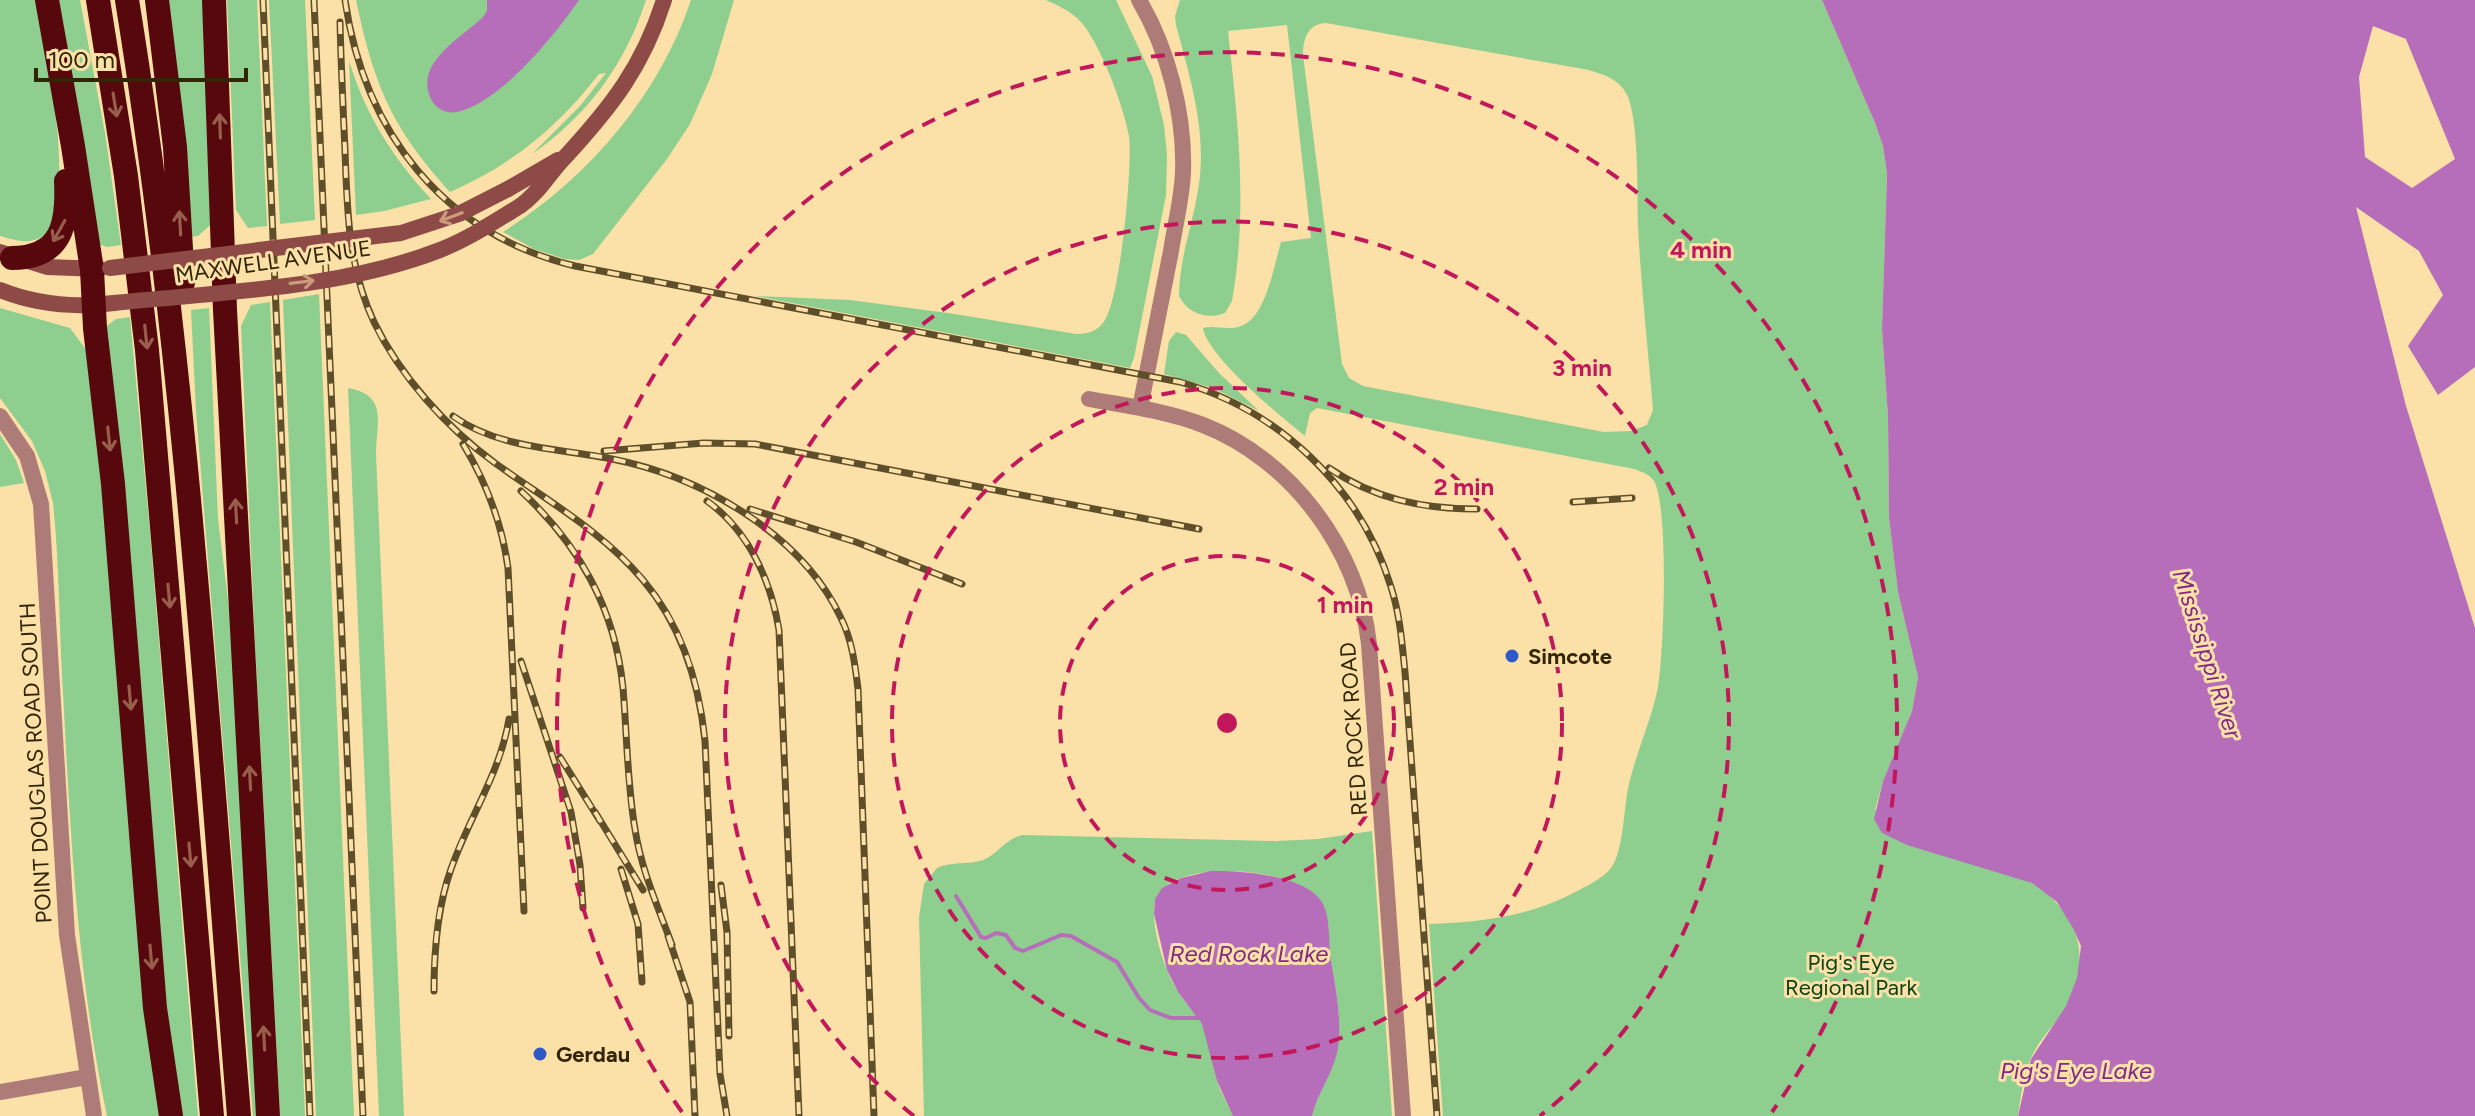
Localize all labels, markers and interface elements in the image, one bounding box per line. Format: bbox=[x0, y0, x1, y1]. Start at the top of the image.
scale bar bbox=[36, 32, 246, 82]
text: 100 m bbox=[48, 45, 115, 74]
one-way arrow bbox=[108, 91, 123, 117]
one-way arrow bbox=[212, 113, 227, 140]
one-way arrow bbox=[172, 210, 187, 237]
one-way arrow bbox=[439, 211, 464, 225]
one-way arrow bbox=[51, 219, 67, 242]
street label: MAXWELL AVENUE bbox=[174, 234, 373, 289]
text: 4 min bbox=[1670, 235, 1732, 264]
one-way arrow bbox=[289, 274, 314, 289]
one-way arrow bbox=[138, 323, 153, 350]
text: 3 min bbox=[1552, 353, 1612, 382]
one-way arrow bbox=[101, 425, 116, 452]
text: 2 min bbox=[1434, 472, 1494, 501]
one-way arrow bbox=[229, 498, 244, 525]
water label: Mississippi River bbox=[2166, 566, 2249, 743]
one-way arrow bbox=[162, 582, 177, 609]
text: 1 min bbox=[1317, 590, 1373, 619]
street label: POINT DOUGLAS ROAD SOUTH bbox=[14, 602, 57, 924]
street label: RED ROCK ROAD bbox=[1334, 641, 1373, 817]
place label: Simcote bbox=[1528, 643, 1612, 670]
marker: Simcote bbox=[1503, 647, 1521, 665]
one-way arrow bbox=[123, 684, 138, 711]
centre of rings bbox=[1213, 709, 1241, 737]
one-way arrow bbox=[242, 765, 257, 792]
one-way arrow bbox=[183, 841, 198, 868]
water label: Red Rock Lake bbox=[1170, 939, 1328, 968]
one-way arrow bbox=[144, 943, 159, 970]
park label: Pig's Eye Regional Park bbox=[1785, 949, 1917, 1001]
one-way arrow bbox=[256, 1025, 271, 1052]
place label: Gerdau bbox=[556, 1041, 630, 1068]
marker: Gerdau bbox=[531, 1045, 549, 1063]
water label: Pig's Eye Lake bbox=[2000, 1056, 2152, 1085]

